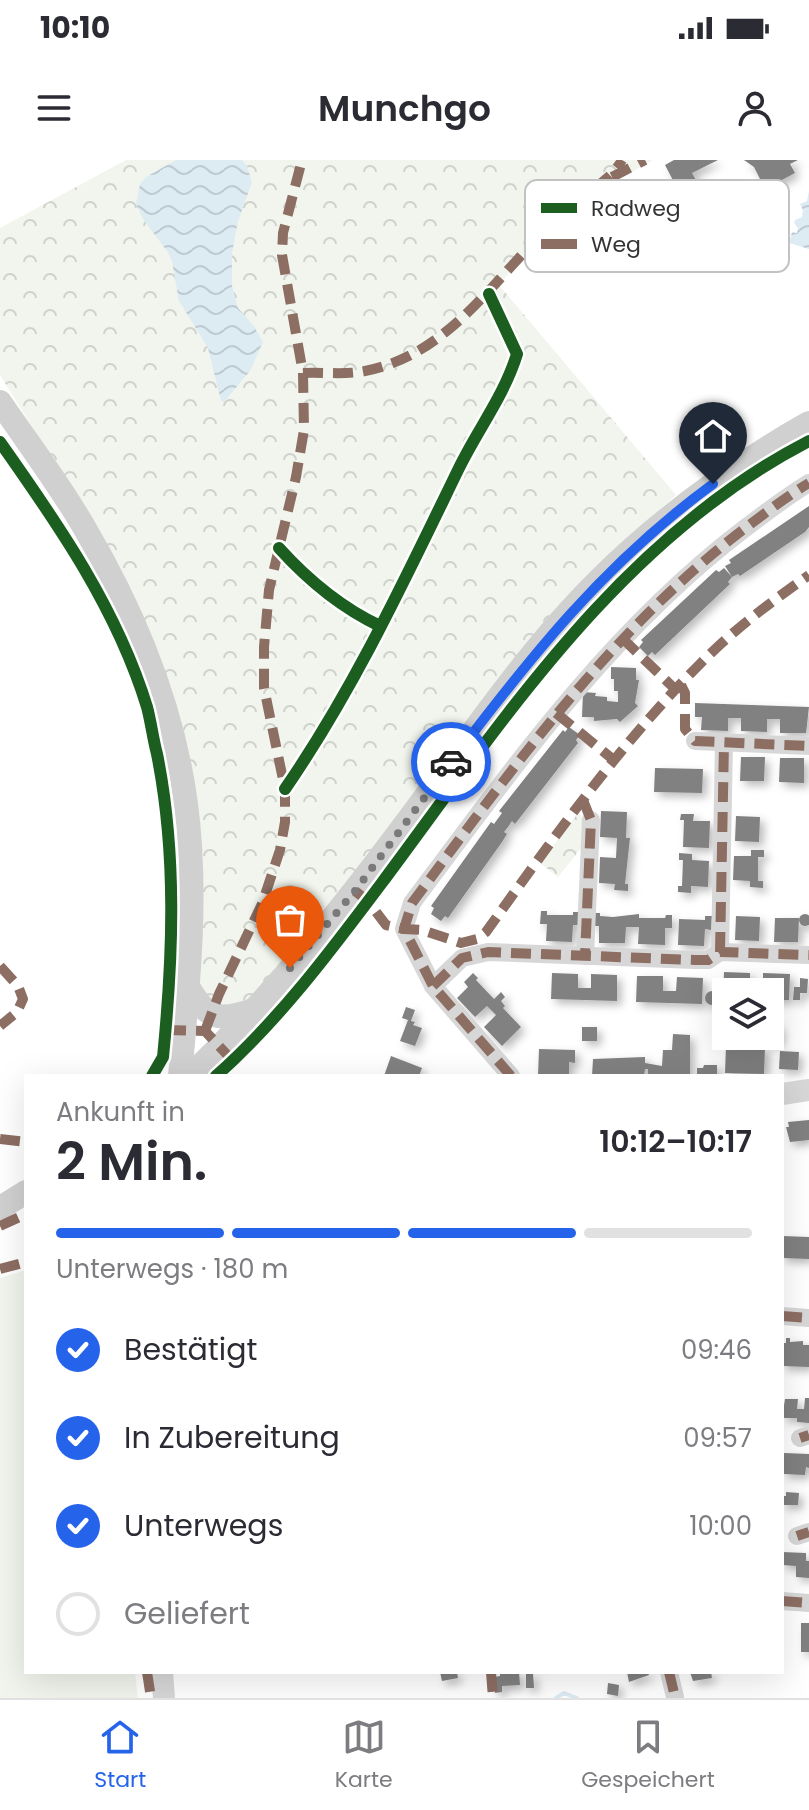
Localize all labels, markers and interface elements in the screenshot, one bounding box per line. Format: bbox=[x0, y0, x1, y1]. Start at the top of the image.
text: 10:10 bbox=[40, 6, 110, 49]
text: Munchgo bbox=[318, 83, 491, 134]
icon: menu bbox=[32, 86, 76, 130]
icon: person bbox=[733, 86, 777, 130]
legend bbox=[525, 180, 789, 272]
text: Radweg bbox=[591, 193, 681, 224]
text: Weg bbox=[591, 229, 641, 260]
pin bbox=[679, 402, 747, 484]
icon: home bbox=[691, 414, 735, 458]
courier bbox=[411, 722, 491, 802]
icon: car bbox=[429, 740, 473, 784]
pin bbox=[256, 886, 324, 968]
icon: bag bbox=[268, 898, 312, 942]
map controls bbox=[712, 978, 784, 1050]
button: layers bbox=[712, 978, 784, 1050]
text: Ankunft in bbox=[56, 1094, 185, 1130]
text: 10:12–10:17 bbox=[599, 1120, 752, 1163]
text: 2 Min. bbox=[56, 1125, 207, 1198]
text: Unterwegs · 180 m bbox=[56, 1251, 288, 1287]
icon: check bbox=[56, 1328, 100, 1372]
text: Bestätigt bbox=[124, 1328, 257, 1371]
text: 09:46 bbox=[681, 1332, 752, 1368]
icon: check bbox=[56, 1416, 100, 1460]
text: In Zubereitung bbox=[124, 1416, 340, 1459]
text: 09:57 bbox=[683, 1420, 752, 1456]
icon: check bbox=[56, 1504, 100, 1548]
text: Unterwegs bbox=[124, 1504, 283, 1547]
text: 10:00 bbox=[689, 1508, 752, 1544]
text: Geliefert bbox=[124, 1592, 250, 1635]
tab: Start bbox=[94, 1715, 146, 1796]
tab: Karte bbox=[335, 1715, 393, 1796]
tab: Gespeichert bbox=[581, 1715, 715, 1796]

